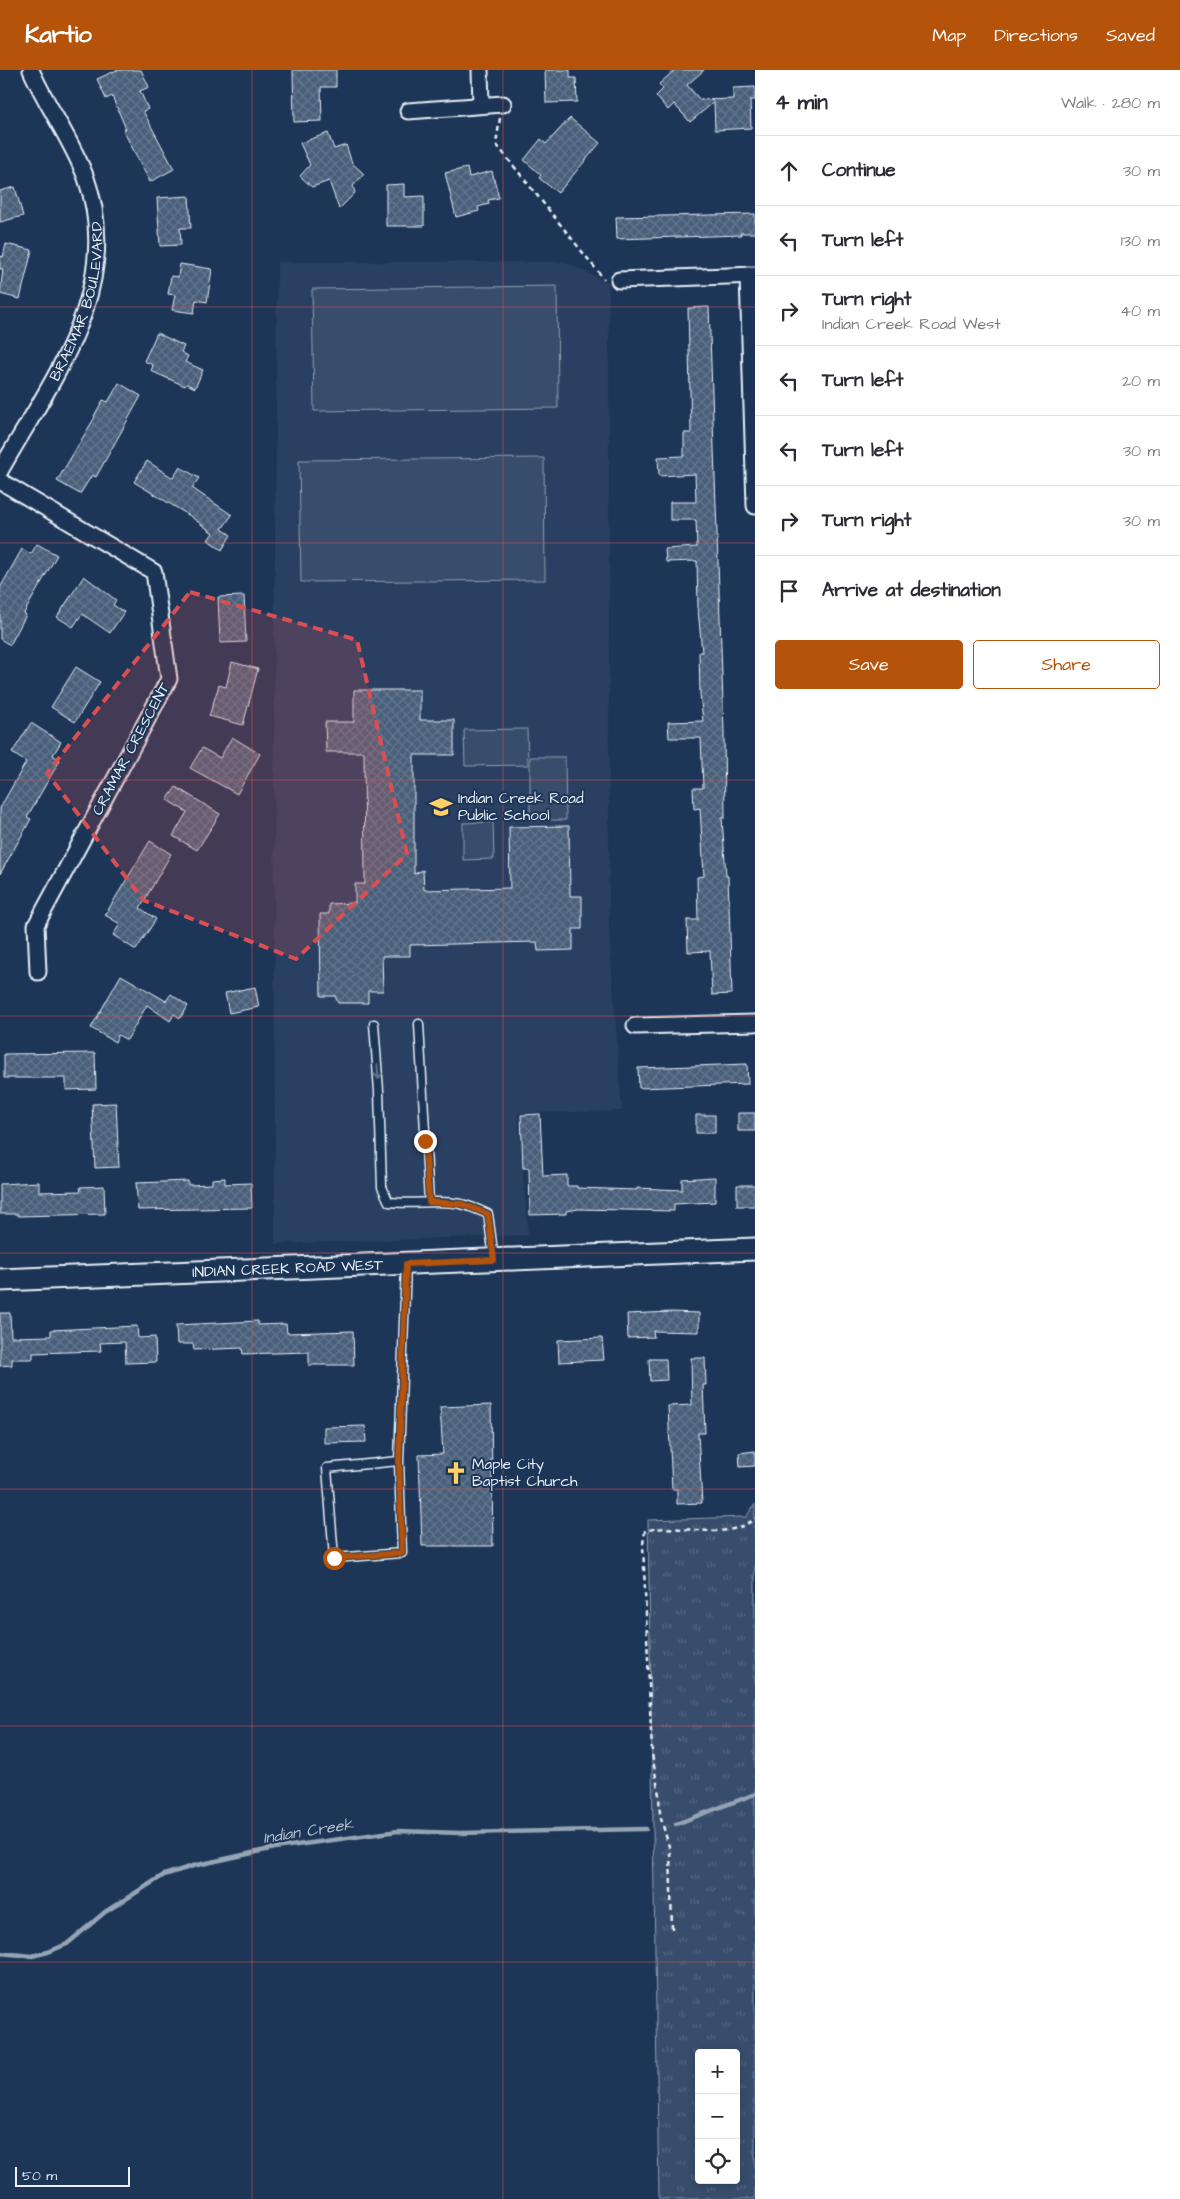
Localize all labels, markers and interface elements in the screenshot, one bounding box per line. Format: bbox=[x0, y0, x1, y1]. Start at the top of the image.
text: Kartio bbox=[25, 18, 92, 52]
text: Map bbox=[932, 23, 966, 48]
text: Directions bbox=[994, 23, 1078, 48]
text: Saved bbox=[1106, 23, 1155, 48]
text: 4 min bbox=[775, 88, 828, 117]
text: Walk · 280 m bbox=[1061, 92, 1160, 114]
icon: ahead bbox=[775, 157, 803, 185]
text: Continue bbox=[822, 157, 896, 184]
text: 30 m bbox=[1123, 160, 1160, 182]
street label: BRAEMAR BOULEVARD bbox=[44, 220, 108, 385]
icon: left bbox=[775, 227, 803, 255]
text: Turn left bbox=[822, 227, 903, 254]
text: 130 m bbox=[1121, 230, 1160, 252]
text: Turn right bbox=[822, 286, 911, 313]
icon: right bbox=[775, 297, 803, 325]
text: 40 m bbox=[1120, 300, 1160, 322]
text: Indian Creek Road West bbox=[822, 313, 1001, 335]
icon: left bbox=[775, 367, 803, 395]
text: Turn left bbox=[822, 367, 903, 394]
text: 20 m bbox=[1122, 370, 1160, 392]
icon: left bbox=[775, 437, 803, 465]
text: Turn left bbox=[822, 437, 903, 464]
text: 30 m bbox=[1123, 440, 1160, 462]
icon: right bbox=[775, 507, 803, 535]
text: Turn right bbox=[822, 507, 911, 534]
text: 30 m bbox=[1123, 510, 1160, 532]
icon: arrive bbox=[775, 577, 803, 605]
text: Arrive at destination bbox=[822, 577, 1001, 604]
button: Save bbox=[775, 640, 963, 689]
button: Share bbox=[973, 640, 1160, 689]
street label: CRAMAR CRESCENT bbox=[87, 678, 175, 819]
place label: Indian Creek Road Public School bbox=[458, 788, 584, 826]
school or university icon: Indian Creek Road Public School bbox=[428, 794, 454, 820]
one-way arrow bbox=[373, 1064, 383, 1080]
route end bbox=[414, 1130, 437, 1153]
street label: INDIAN CREEK ROAD WEST bbox=[192, 1254, 384, 1283]
place label: Maple City Baptist Church bbox=[472, 1454, 578, 1492]
church icon: Maple City Baptist Church bbox=[443, 1460, 469, 1486]
route start bbox=[323, 1547, 346, 1570]
water label: Indian Creek bbox=[261, 1813, 356, 1849]
map controls bbox=[695, 2049, 740, 2184]
button: + bbox=[695, 2049, 740, 2094]
button: − bbox=[695, 2094, 740, 2139]
button: locate bbox=[695, 2139, 740, 2184]
scale bar bbox=[15, 2164, 130, 2187]
text: 50 m bbox=[22, 2166, 57, 2186]

